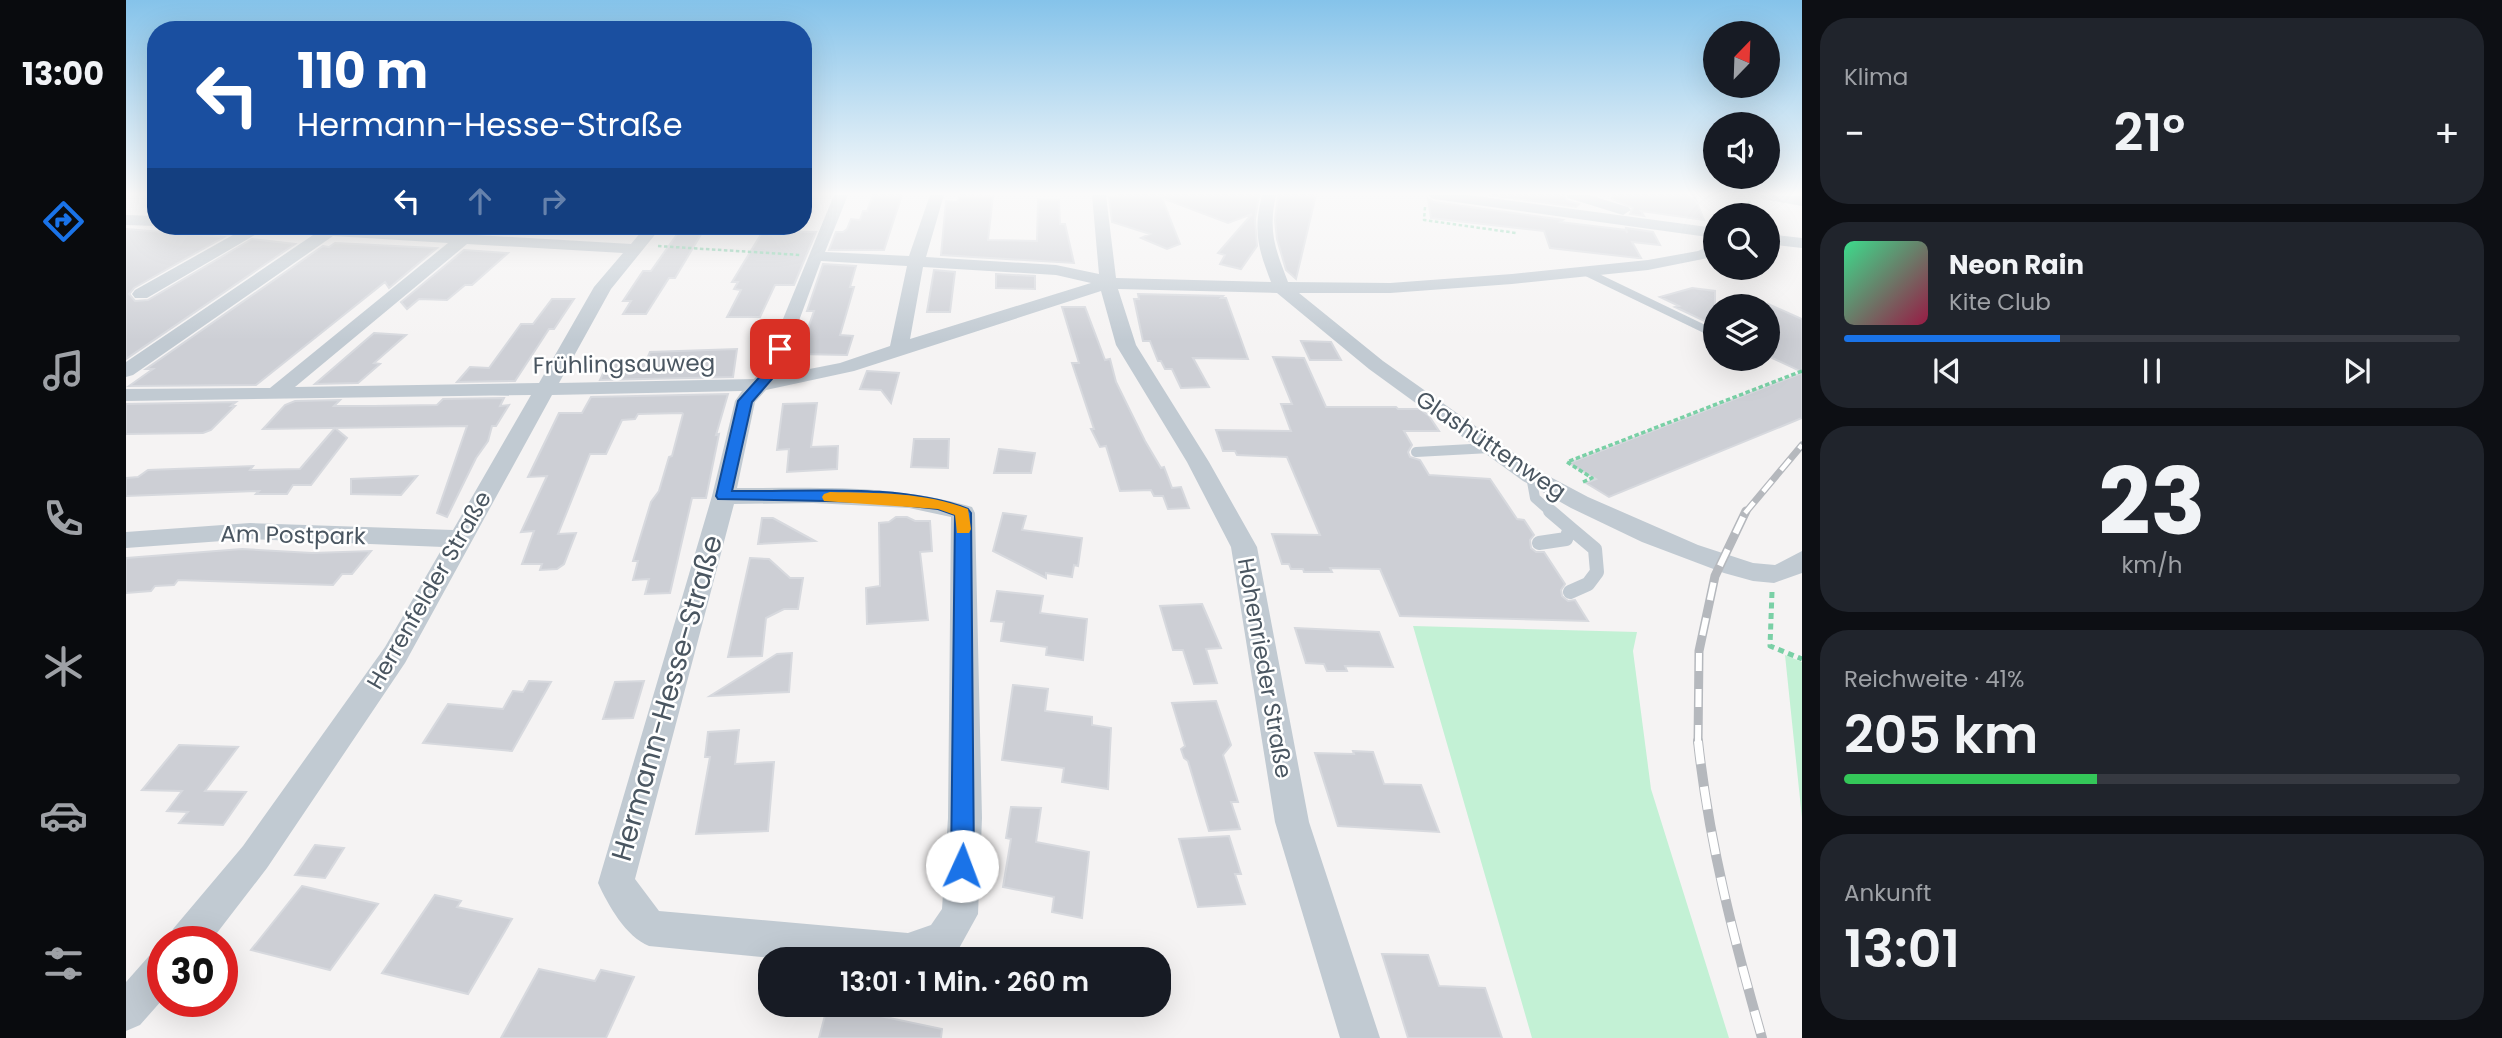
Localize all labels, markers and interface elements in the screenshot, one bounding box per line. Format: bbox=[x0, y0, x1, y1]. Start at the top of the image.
north arrow bbox=[1703, 21, 1780, 98]
map controls bbox=[1703, 21, 1780, 371]
text: 110 m bbox=[297, 37, 428, 105]
icon: left bbox=[182, 49, 273, 140]
text: 13:00 bbox=[22, 51, 104, 96]
text: Klima bbox=[1844, 61, 1908, 93]
text: 21° bbox=[2114, 96, 2185, 169]
text: Hermann-Hesse-Straße bbox=[297, 102, 683, 147]
text: − bbox=[1844, 107, 1865, 160]
text: + bbox=[2434, 107, 2460, 160]
button: sound bbox=[1703, 112, 1780, 189]
icon: left bbox=[388, 182, 426, 220]
icon: ahead bbox=[461, 182, 499, 220]
icon: right bbox=[534, 182, 572, 220]
icon: directions bbox=[39, 197, 88, 246]
button: search bbox=[1703, 203, 1780, 280]
text: Neon Rain bbox=[1949, 247, 2084, 283]
text: Kite Club bbox=[1949, 286, 2051, 318]
button: layers bbox=[1703, 294, 1780, 371]
pin bbox=[750, 319, 810, 379]
icon: arrive bbox=[761, 330, 799, 368]
icon: music bbox=[39, 346, 88, 395]
street label: Frühlingsauweg bbox=[533, 346, 715, 382]
icon: previous bbox=[1928, 352, 1966, 390]
icon: pause bbox=[2133, 352, 2171, 390]
icon: next bbox=[2338, 352, 2376, 390]
street label: Glashüttenweg bbox=[1410, 383, 1572, 507]
text: 23 bbox=[2098, 438, 2206, 566]
street label: Herrenfelder Straße bbox=[359, 485, 499, 695]
icon: phone bbox=[39, 494, 88, 543]
street label: Am Postpark bbox=[220, 518, 366, 552]
street label: Hermann-Hesse-Straße bbox=[602, 530, 732, 866]
text: km/h bbox=[2121, 549, 2183, 581]
street label: Hohenrieder Straße bbox=[1230, 555, 1300, 781]
icon: climate bbox=[39, 642, 88, 691]
text: Reichweite · 41% bbox=[1844, 663, 2024, 695]
text: 205 km bbox=[1844, 698, 2038, 771]
icon: car bbox=[39, 791, 88, 840]
position arrow bbox=[925, 829, 999, 903]
text: Ankunft bbox=[1844, 877, 1931, 909]
text: 13:01 bbox=[1844, 912, 1960, 985]
speed limit sign: 30 bbox=[147, 926, 238, 1017]
icon: filters bbox=[39, 939, 88, 988]
text: 13:01 · 1 Min. · 260 m bbox=[840, 964, 1089, 1000]

